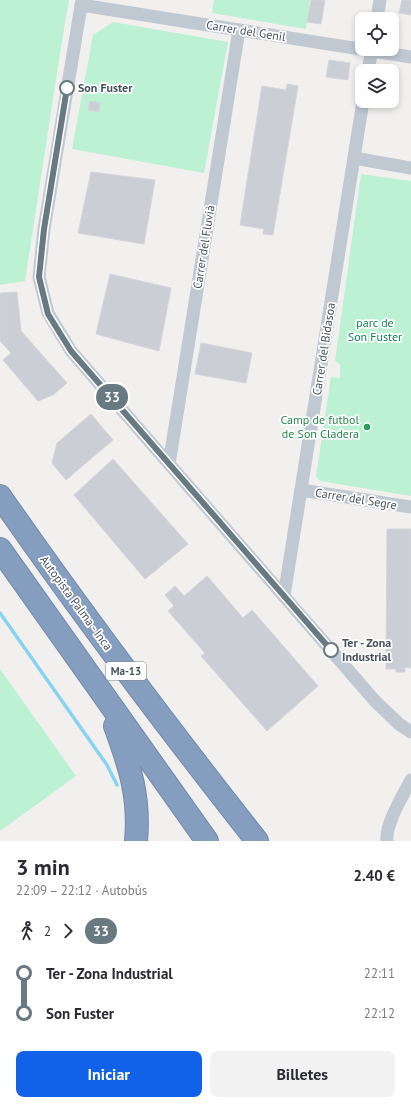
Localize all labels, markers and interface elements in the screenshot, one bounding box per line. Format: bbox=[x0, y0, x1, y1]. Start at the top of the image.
map controls bbox=[355, 12, 399, 108]
button: locate bbox=[355, 12, 399, 56]
street label: Carrer del Genil bbox=[205, 17, 287, 44]
button: layers bbox=[355, 64, 399, 108]
marker: Son Fuster bbox=[59, 80, 75, 96]
place label: Son Fuster bbox=[78, 80, 133, 95]
street label: Carrer del Fluvià bbox=[189, 204, 218, 290]
street label: Carrer del Bidasoa bbox=[309, 302, 338, 396]
park label: parc de Son Fuster bbox=[348, 315, 402, 344]
line badge: 33 bbox=[94, 384, 130, 410]
text: 33 bbox=[104, 388, 120, 406]
place label: Camp de futbol de Son Cladera bbox=[280, 412, 359, 441]
marker: Camp de futbol de Son Cladera bbox=[362, 422, 372, 432]
street label: Carrer del Segre bbox=[314, 485, 398, 512]
street label: Autopista Palma - Inca bbox=[37, 552, 116, 653]
place label: Ter - Zona Industrial bbox=[342, 635, 392, 664]
marker: Ter - Zona Industrial bbox=[323, 642, 339, 658]
road number: Ma-13 bbox=[106, 662, 146, 680]
text: 3 min bbox=[16, 853, 70, 881]
text: 2.40 € bbox=[353, 866, 395, 885]
text: 22:09 – 22:12 · Autobús bbox=[16, 882, 147, 899]
icon: walk bbox=[16, 920, 38, 942]
icon: forward bbox=[57, 920, 79, 942]
text: 33 bbox=[93, 922, 109, 940]
text: 2 bbox=[44, 923, 51, 940]
text: Ter - Zona Industrial bbox=[46, 964, 173, 983]
text: 22:11 bbox=[364, 965, 395, 982]
text: Son Fuster bbox=[46, 1004, 114, 1023]
text: 22:12 bbox=[364, 1005, 395, 1022]
button: Iniciar bbox=[16, 1051, 202, 1097]
button: Billetes bbox=[210, 1051, 395, 1097]

